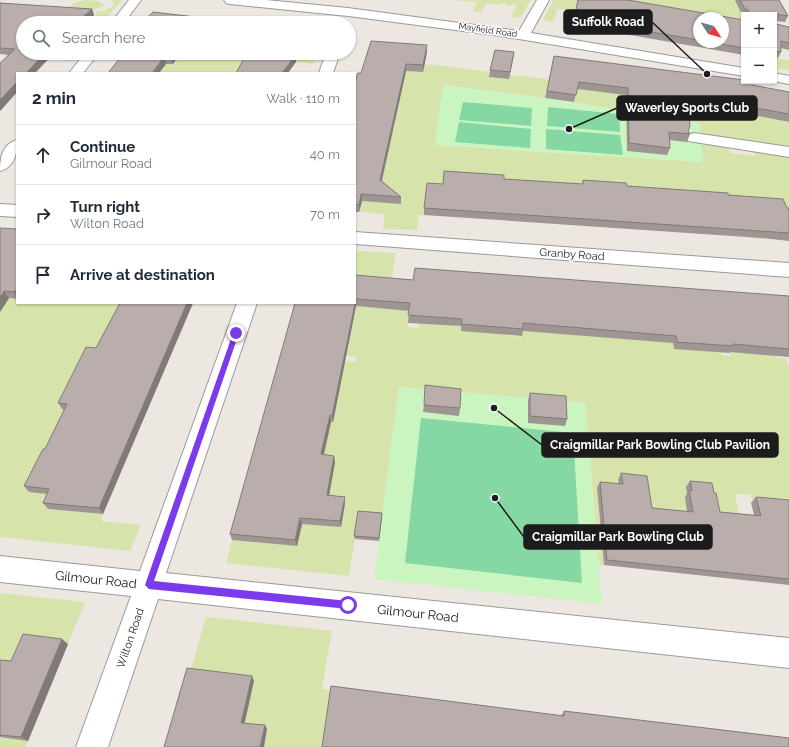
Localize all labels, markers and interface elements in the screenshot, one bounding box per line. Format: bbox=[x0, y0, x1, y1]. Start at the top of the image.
callout: Suffolk Road bbox=[564, 10, 652, 34]
north arrow bbox=[693, 12, 729, 48]
map controls bbox=[741, 12, 777, 84]
button: + bbox=[741, 12, 777, 48]
text: Suffolk Road bbox=[572, 15, 645, 29]
search box bbox=[16, 16, 356, 60]
street label: Mayfield Road bbox=[458, 21, 518, 39]
icon: search bbox=[30, 27, 52, 49]
text: Search here bbox=[62, 29, 145, 47]
button: − bbox=[741, 48, 777, 84]
text: 2 min bbox=[32, 88, 76, 108]
text: Walk · 110 m bbox=[266, 91, 340, 106]
callout: Waverley Sports Club bbox=[617, 96, 757, 120]
text: Waverley Sports Club bbox=[625, 101, 749, 115]
text: Continue bbox=[70, 138, 135, 156]
icon: ahead bbox=[32, 144, 54, 166]
text: 40 m bbox=[310, 147, 340, 162]
text: Gilmour Road bbox=[70, 156, 152, 171]
text: Turn right bbox=[70, 198, 140, 216]
icon: right bbox=[32, 204, 54, 226]
text: 70 m bbox=[310, 207, 340, 222]
text: Wilton Road bbox=[70, 216, 144, 231]
street label: Granby Road bbox=[539, 246, 605, 263]
icon: arrive bbox=[32, 264, 54, 286]
text: Arrive at destination bbox=[70, 266, 215, 284]
route end bbox=[227, 324, 245, 342]
callout: Craigmillar Park Bowling Club Pavilion bbox=[542, 433, 778, 457]
text: Craigmillar Park Bowling Club Pavilion bbox=[550, 438, 770, 452]
callout: Craigmillar Park Bowling Club bbox=[524, 525, 712, 549]
text: Craigmillar Park Bowling Club bbox=[532, 530, 704, 544]
street label: Gilmour Road bbox=[54, 568, 137, 591]
route start bbox=[339, 596, 357, 614]
street label: Gilmour Road bbox=[376, 602, 459, 625]
street label: Wilton Road bbox=[114, 606, 147, 670]

